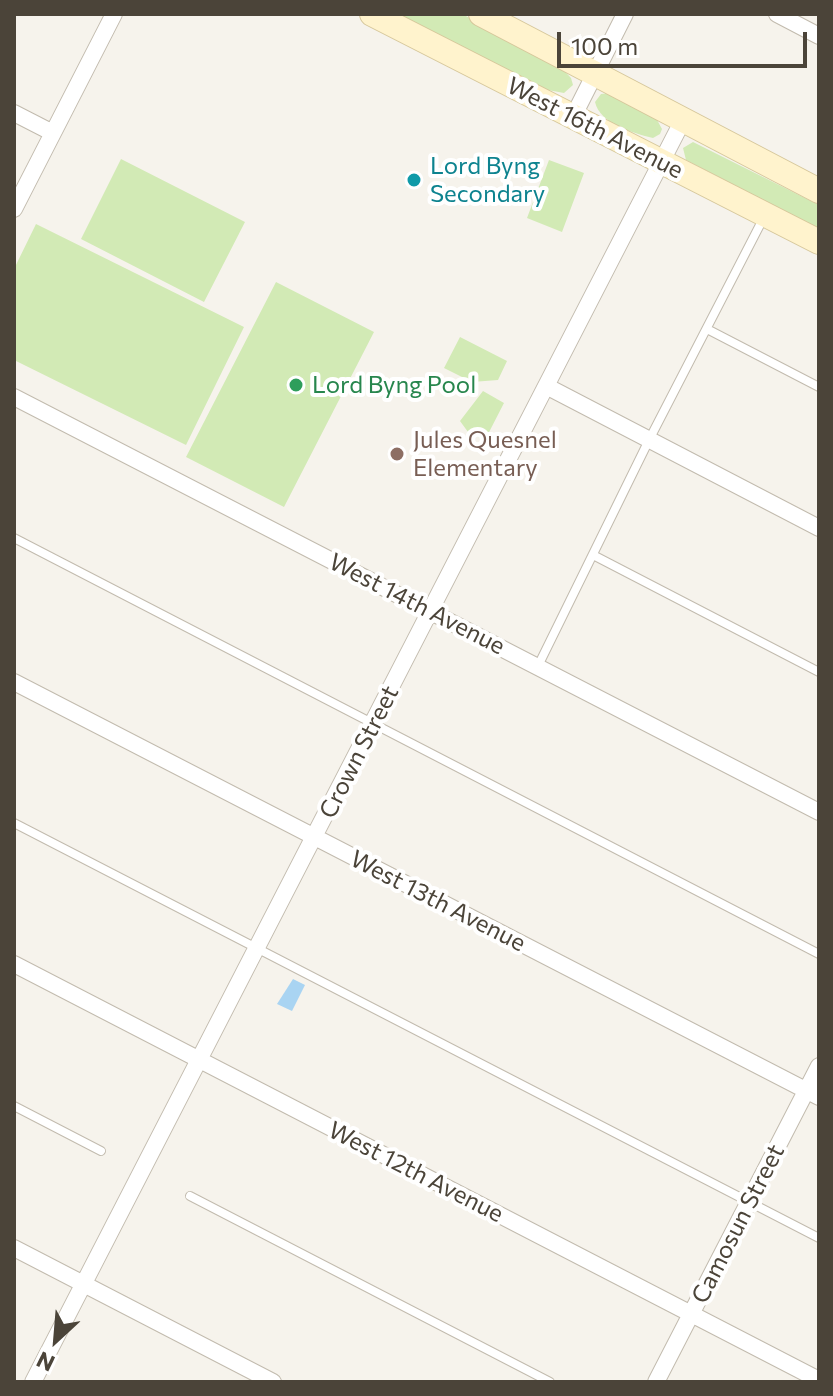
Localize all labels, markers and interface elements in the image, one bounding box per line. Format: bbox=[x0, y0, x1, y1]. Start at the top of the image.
scale bar bbox=[561, 16, 811, 66]
text: 100 m bbox=[571, 31, 638, 60]
street label: West 16th Avenue bbox=[502, 71, 688, 185]
place label: Lord Byng Secondary bbox=[430, 152, 545, 208]
marker: Lord Byng Secondary bbox=[405, 171, 423, 189]
place label: Lord Byng Pool bbox=[312, 371, 476, 399]
marker: Lord Byng Pool bbox=[287, 376, 305, 394]
place label: Jules Quesnel Elementary bbox=[413, 426, 557, 482]
marker: Jules Quesnel Elementary bbox=[388, 445, 406, 463]
street label: West 14th Avenue bbox=[324, 547, 510, 661]
street label: Crown Street bbox=[313, 681, 405, 823]
street label: West 13th Avenue bbox=[346, 844, 530, 958]
street label: West 12th Avenue bbox=[324, 1115, 508, 1229]
street label: Camosun Street bbox=[686, 1140, 790, 1308]
north arrow bbox=[16, 1300, 96, 1380]
text: N bbox=[32, 1346, 59, 1378]

